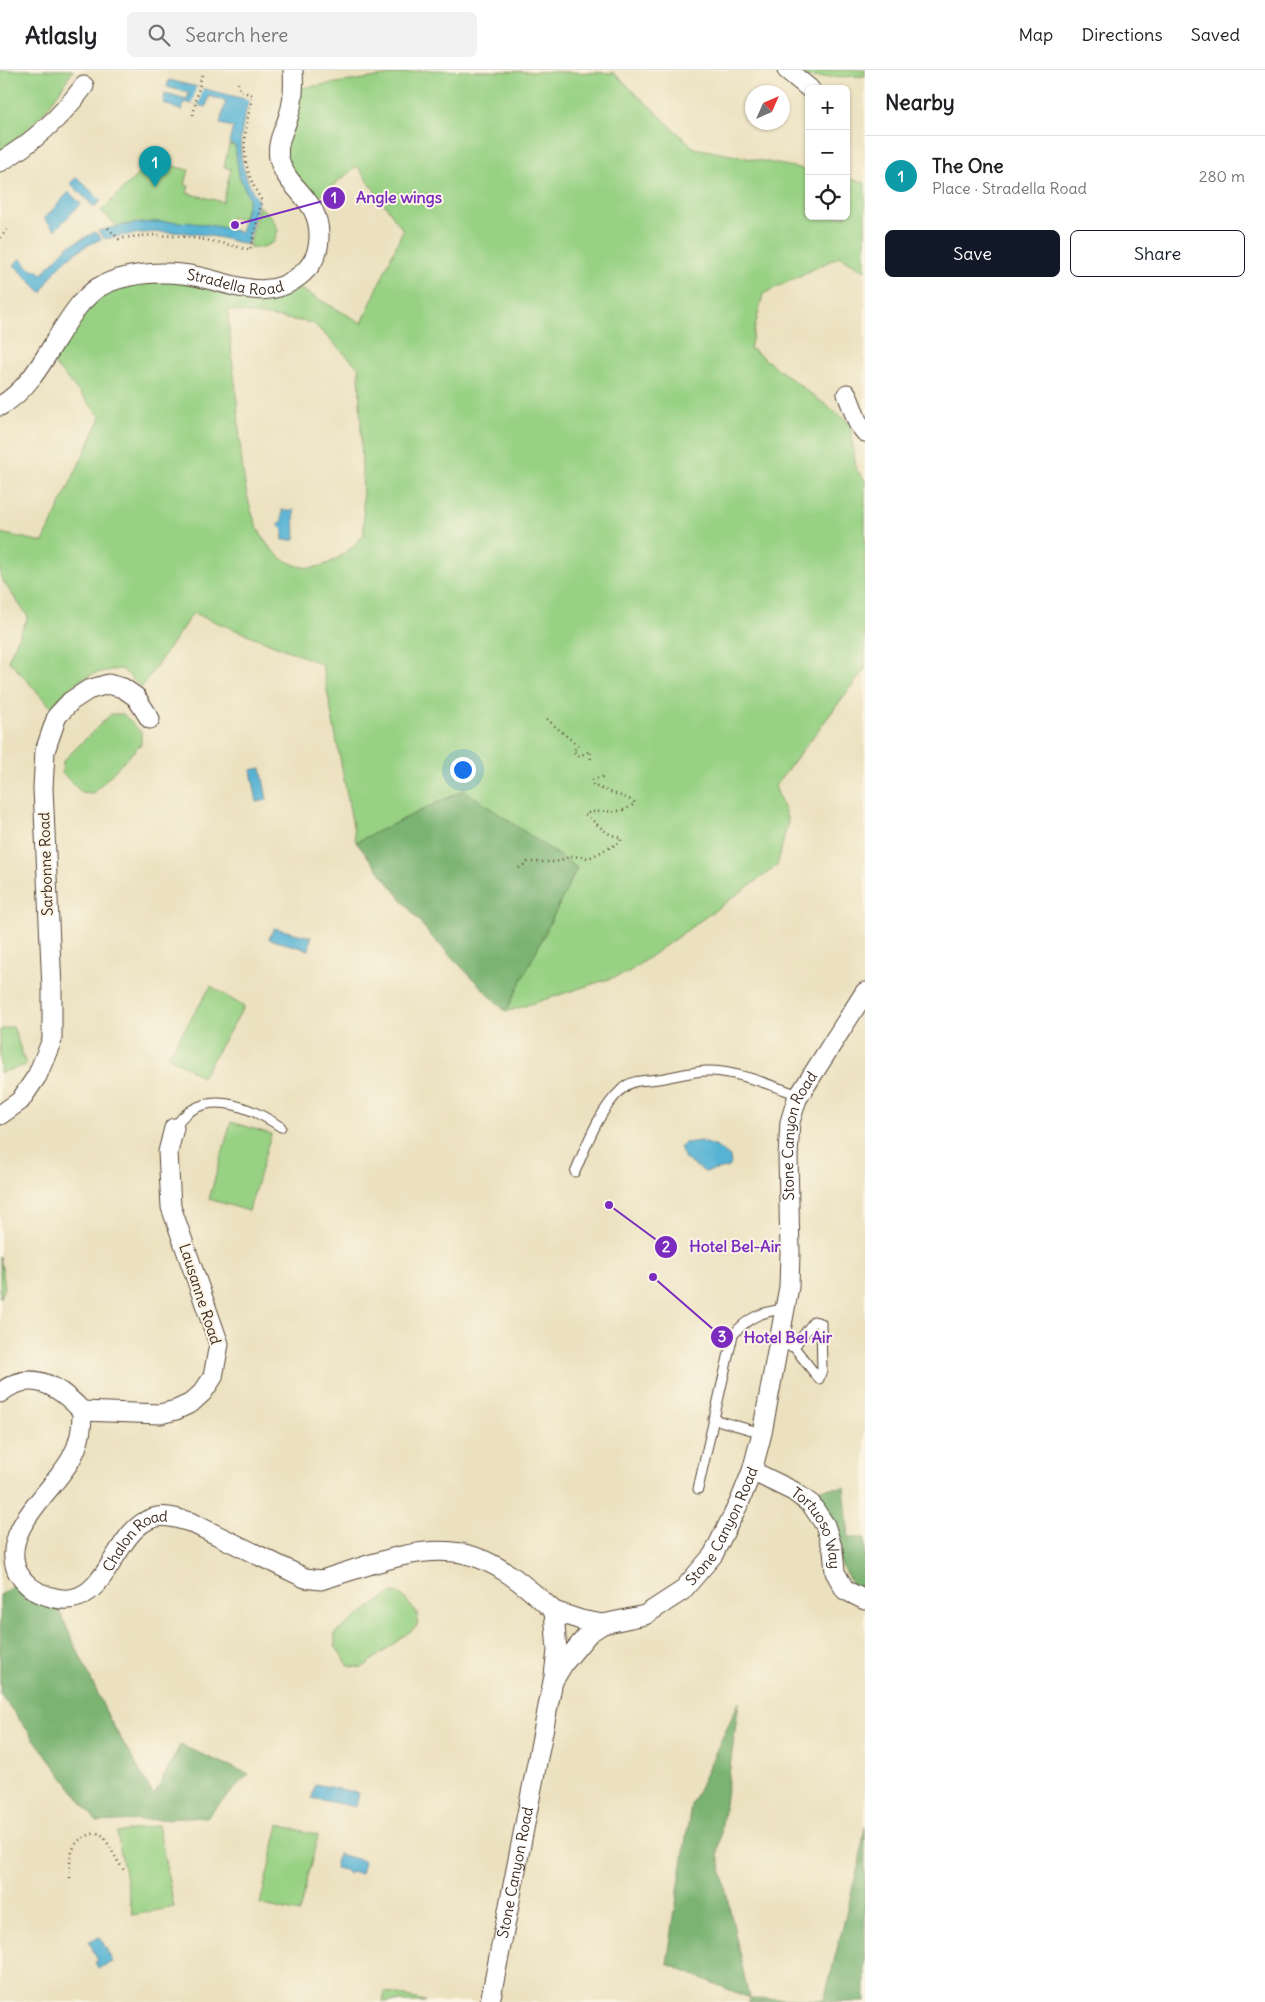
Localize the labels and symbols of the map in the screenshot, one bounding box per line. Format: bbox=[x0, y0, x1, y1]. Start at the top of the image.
north arrow bbox=[745, 85, 790, 130]
pin: 1 bbox=[139, 146, 171, 187]
callout: Angle wings bbox=[321, 182, 453, 213]
text: Angle wings bbox=[356, 187, 442, 208]
text: 1 bbox=[331, 188, 337, 207]
street label: Stradella Road bbox=[186, 265, 286, 299]
your location bbox=[450, 757, 476, 783]
street label: Sarbonne Road bbox=[34, 812, 57, 916]
street label: Stone Canyon Road bbox=[778, 1068, 821, 1201]
callout: Hotel Bel-Air bbox=[654, 1231, 790, 1262]
text: Hotel Bel-Air bbox=[689, 1236, 781, 1256]
text: 2 bbox=[662, 1237, 670, 1256]
street label: Lausanne Road bbox=[175, 1241, 226, 1347]
callout: Hotel Bel Air bbox=[709, 1322, 843, 1353]
text: 3 bbox=[718, 1327, 726, 1346]
text: Hotel Bel Air bbox=[744, 1327, 833, 1347]
street label: Stone Canyon Road bbox=[681, 1464, 762, 1589]
street label: Tortuoso Way bbox=[788, 1483, 845, 1570]
street label: Chalon Road bbox=[98, 1506, 168, 1575]
street label: Stone Canyon Road bbox=[493, 1805, 537, 1940]

